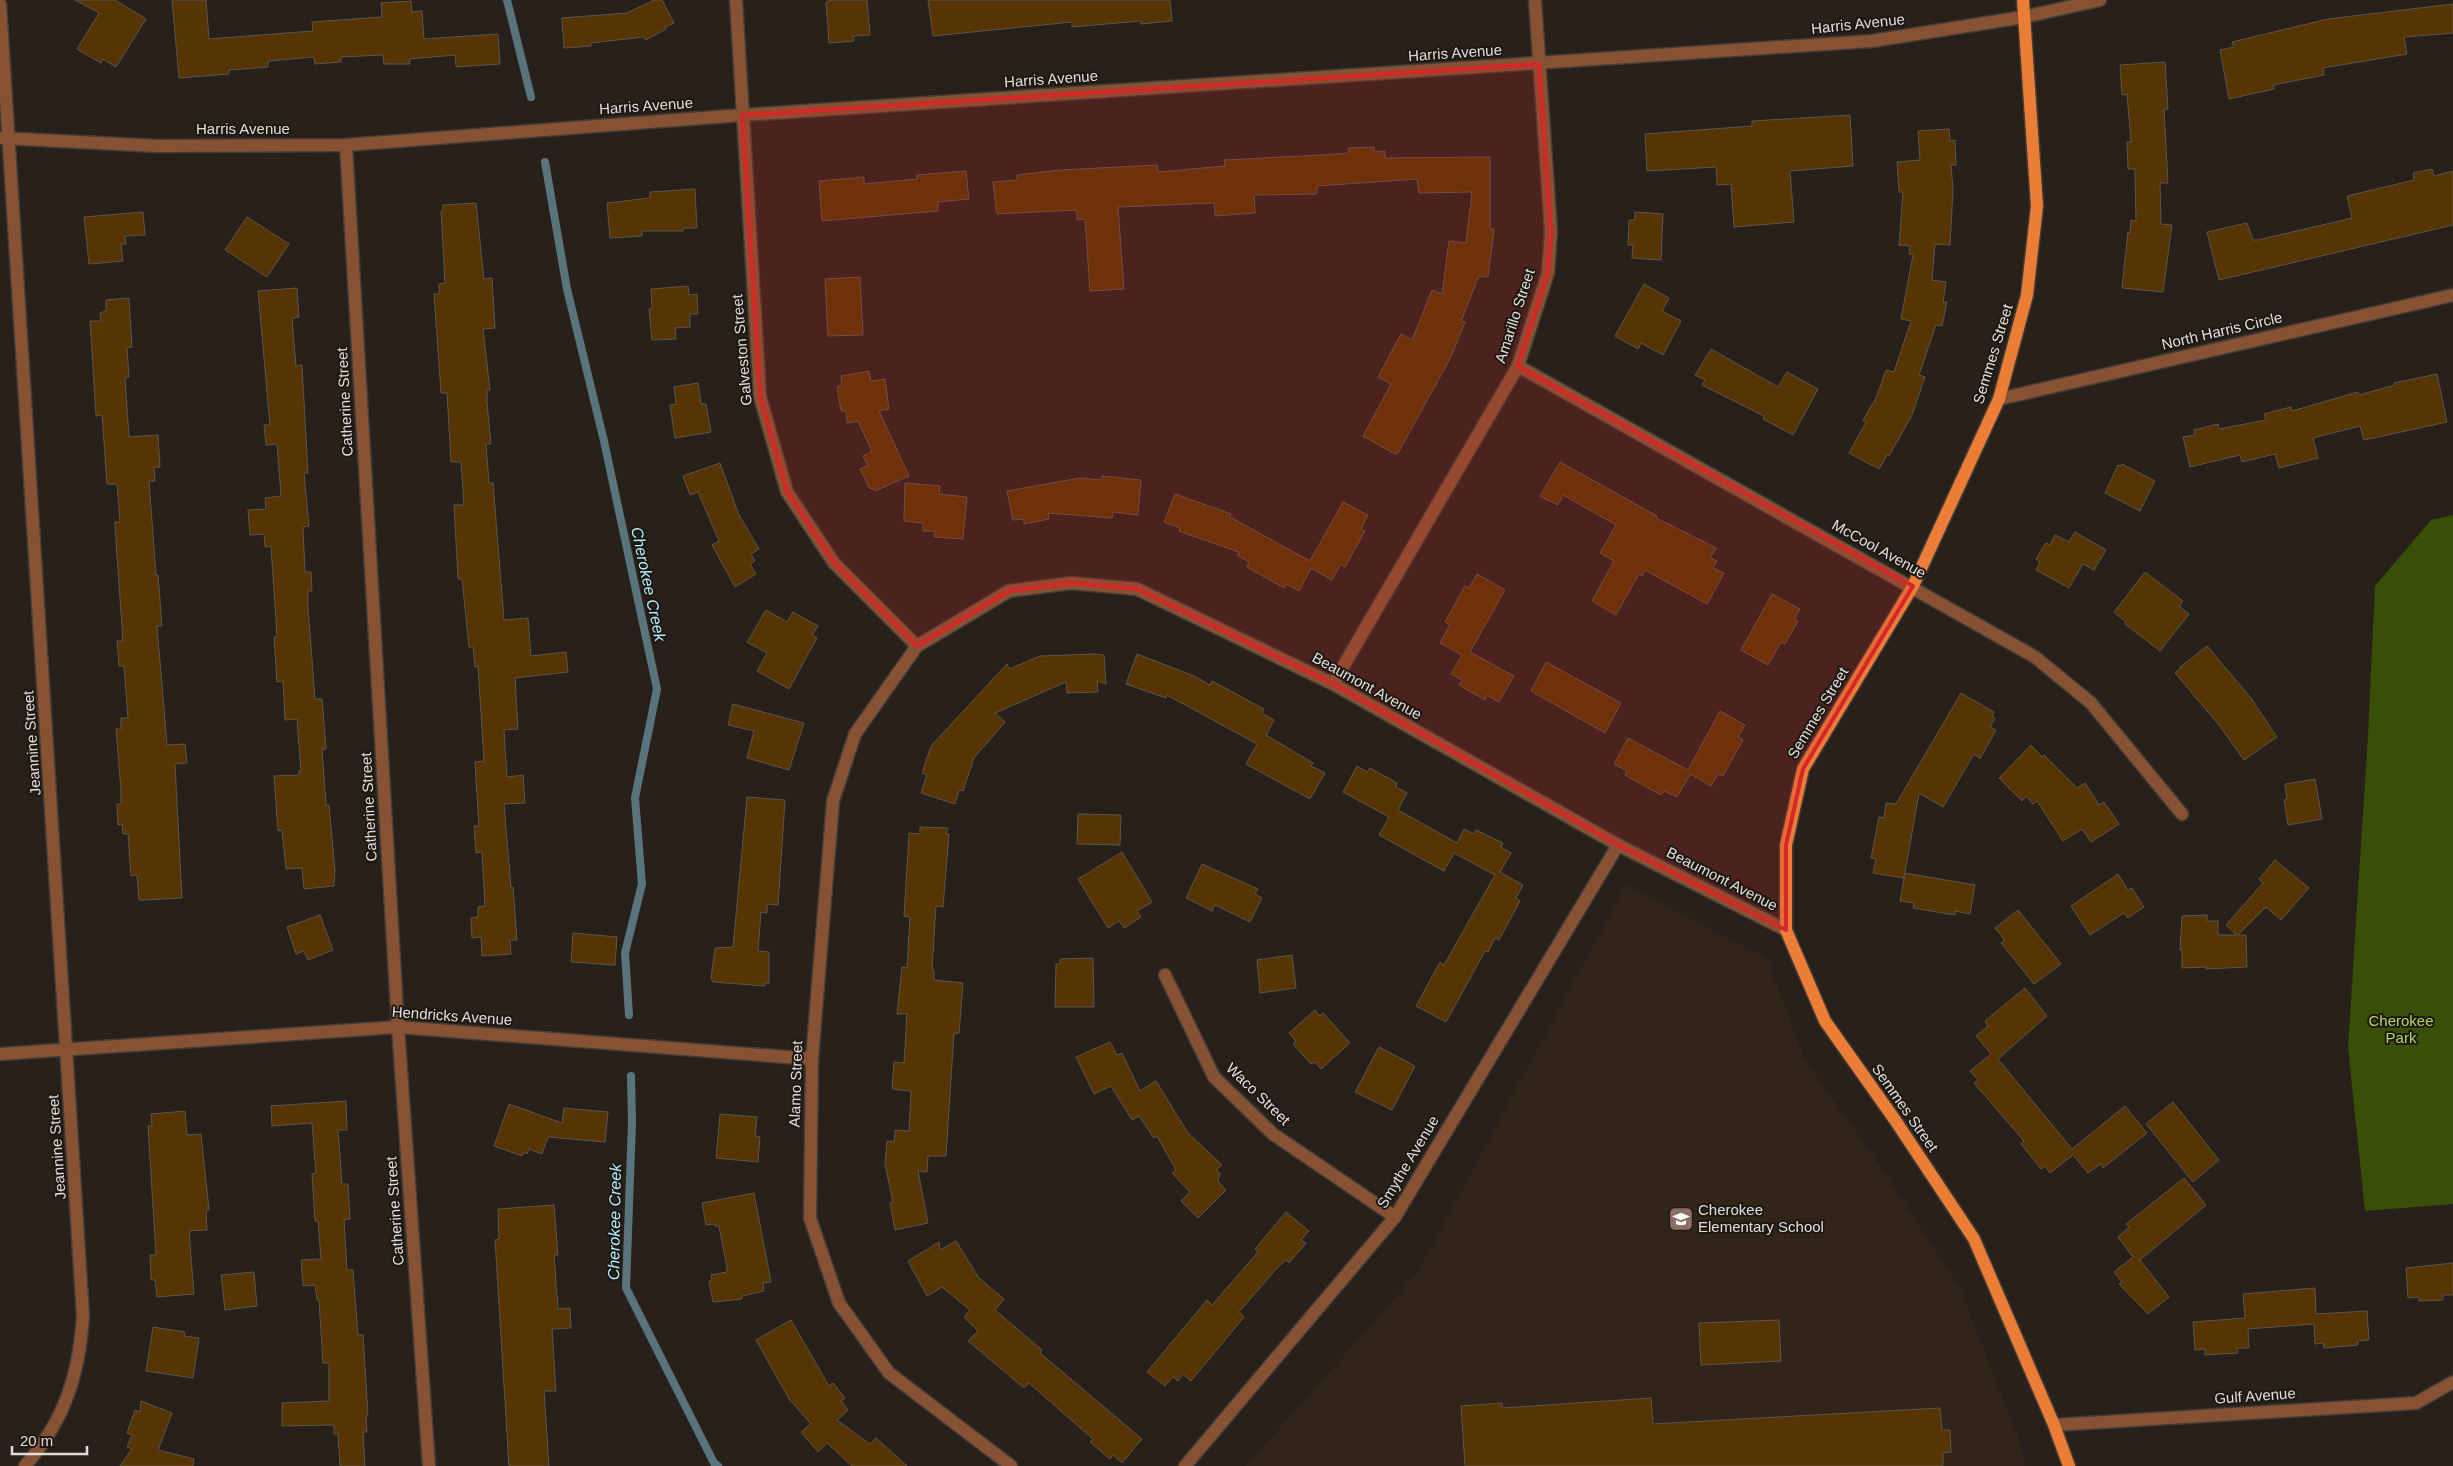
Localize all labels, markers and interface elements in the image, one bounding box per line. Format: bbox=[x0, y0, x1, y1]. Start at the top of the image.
street label: Harris Avenue bbox=[1810, 10, 1906, 37]
street label: Harris Avenue bbox=[1408, 41, 1502, 64]
street label: Harris Avenue bbox=[1004, 67, 1098, 90]
street label: Harris Avenue bbox=[599, 94, 693, 117]
street label: Harris Avenue bbox=[196, 120, 290, 137]
street label: Amarillo Street bbox=[1491, 266, 1538, 365]
street label: Galveston Street bbox=[728, 293, 755, 406]
street label: Semmes Street bbox=[1969, 301, 2016, 406]
street label: North Harris Circle bbox=[2160, 308, 2284, 353]
street label: Catherine Street bbox=[333, 346, 356, 457]
street label: McCool Avenue bbox=[1829, 516, 1929, 581]
water label: Cherokee Creek bbox=[628, 525, 669, 644]
street label: Beaumont Avenue bbox=[1310, 648, 1425, 723]
street label: Semmes Street bbox=[1784, 663, 1852, 761]
street label: Jeannine Street bbox=[19, 689, 44, 796]
street label: Catherine Street bbox=[357, 751, 380, 862]
street label: Beaumont Avenue bbox=[1664, 843, 1781, 914]
street label: Hendricks Avenue bbox=[391, 1003, 513, 1028]
park label: Cherokee Park bbox=[2368, 1012, 2434, 1046]
street label: Alamo Street bbox=[785, 1040, 806, 1128]
street label: Waco Street bbox=[1223, 1059, 1294, 1129]
street label: Semmes Street bbox=[1869, 1060, 1942, 1156]
street label: Jeannine Street bbox=[44, 1093, 69, 1200]
street label: Smythe Avenue bbox=[1373, 1112, 1442, 1211]
street label: Catherine Street bbox=[382, 1155, 407, 1266]
water label: Cherokee Creek bbox=[605, 1163, 624, 1280]
place label: Cherokee Elementary School bbox=[1698, 1201, 1824, 1235]
school or university icon: Cherokee Elementary School bbox=[1668, 1206, 1694, 1232]
street label: Gulf Avenue bbox=[2214, 1384, 2296, 1407]
scale bar bbox=[12, 1424, 88, 1456]
text: 20 m bbox=[20, 1432, 53, 1449]

